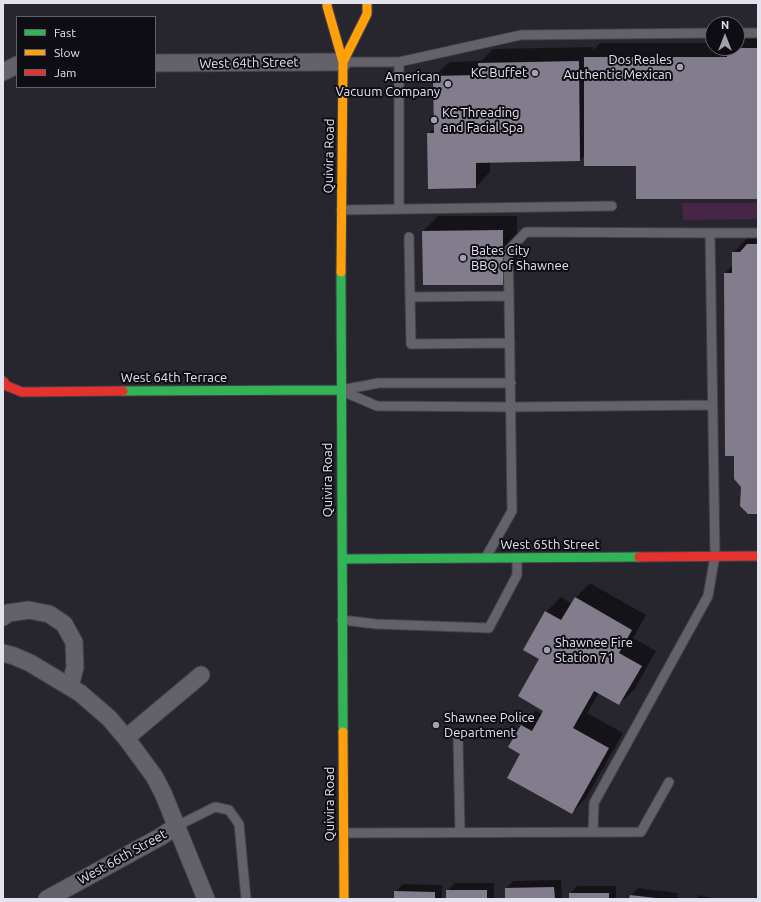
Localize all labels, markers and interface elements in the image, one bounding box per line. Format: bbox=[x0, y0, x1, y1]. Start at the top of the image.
legend bbox=[16, 16, 156, 88]
north arrow bbox=[705, 16, 745, 56]
text: N bbox=[721, 19, 729, 31]
text: Fast bbox=[54, 26, 76, 39]
text: Slow bbox=[54, 46, 80, 59]
place label: Dos Reales Authentic Mexican bbox=[563, 52, 672, 83]
street label: West 64th Street bbox=[199, 54, 299, 72]
marker: Dos Reales Authentic Mexican bbox=[675, 62, 685, 72]
place label: KC Buffet bbox=[471, 65, 527, 81]
text: Jam bbox=[54, 66, 76, 79]
marker: KC Buffet bbox=[530, 68, 540, 78]
place label: American Vacuum Company bbox=[336, 69, 440, 100]
marker: American Vacuum Company bbox=[443, 79, 453, 89]
place label: KC Threading and Facial Spa bbox=[442, 105, 523, 136]
marker: KC Threading and Facial Spa bbox=[429, 115, 439, 125]
street label: Quivira Road bbox=[321, 119, 337, 193]
place label: Bates City BBQ of Shawnee bbox=[471, 243, 569, 274]
marker: Bates City BBQ of Shawnee bbox=[458, 253, 468, 263]
street label: West 64th Terrace bbox=[121, 370, 227, 386]
street label: Quivira Road bbox=[320, 443, 336, 517]
street label: West 65th Street bbox=[500, 537, 600, 553]
place label: Shawnee Fire Station 71 bbox=[555, 635, 633, 666]
marker: Shawnee Fire Station 71 bbox=[542, 645, 552, 655]
place label: Shawnee Police Department bbox=[444, 710, 535, 741]
marker: Shawnee Police Department bbox=[431, 720, 441, 730]
street label: Quivira Road bbox=[322, 767, 338, 841]
street label: West 66th Street bbox=[75, 826, 169, 888]

